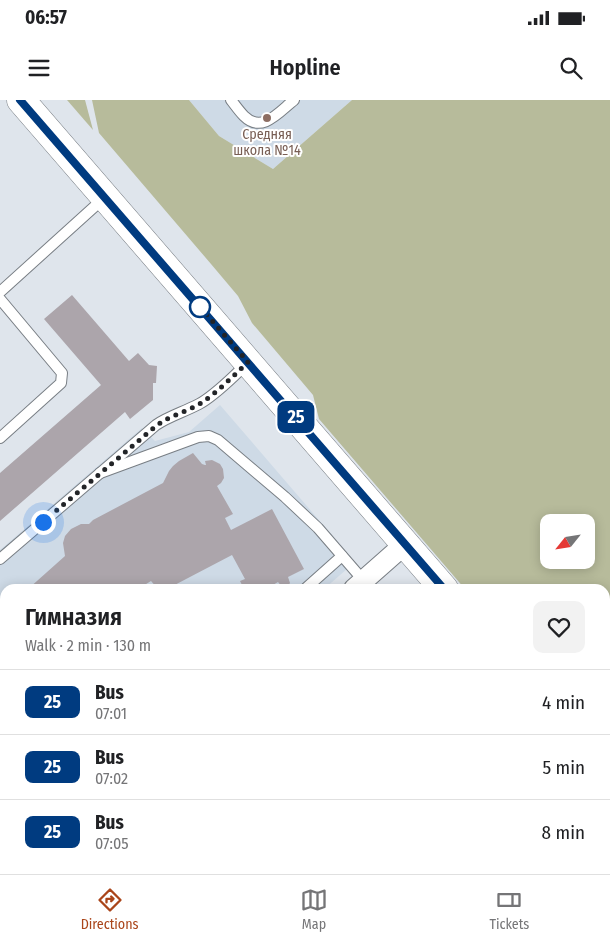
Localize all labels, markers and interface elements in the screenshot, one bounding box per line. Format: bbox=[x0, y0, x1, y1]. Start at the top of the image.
text: 06:57 bbox=[25, 6, 67, 29]
icon: menu bbox=[25, 54, 53, 82]
text: Hopline bbox=[269, 54, 341, 81]
icon: search bbox=[557, 54, 585, 82]
marker: Средняя школа №14 bbox=[261, 112, 273, 124]
place label: Средняя школа №14 bbox=[233, 126, 301, 159]
unlabelled marker bbox=[189, 296, 211, 318]
line badge: 25 bbox=[274, 401, 318, 433]
text: 25 bbox=[287, 406, 305, 428]
your location bbox=[31, 510, 56, 535]
north arrow bbox=[540, 514, 595, 569]
map controls bbox=[540, 514, 595, 569]
button: heart bbox=[533, 601, 585, 653]
text: Гимназия bbox=[25, 603, 122, 631]
text: Walk · 2 min · 130 m bbox=[25, 636, 151, 655]
text: Bus bbox=[95, 681, 124, 704]
text: 25 bbox=[44, 691, 61, 713]
text: 4 min bbox=[542, 691, 585, 714]
text: 07:01 bbox=[95, 704, 127, 723]
text: Bus bbox=[95, 746, 124, 769]
text: 25 bbox=[44, 756, 61, 778]
text: 5 min bbox=[542, 756, 585, 779]
text: 07:02 bbox=[95, 769, 128, 788]
text: Bus bbox=[95, 811, 124, 834]
text: 25 bbox=[44, 821, 61, 843]
text: 8 min bbox=[542, 821, 585, 844]
text: 07:05 bbox=[95, 834, 129, 853]
tab: Directions bbox=[81, 886, 139, 933]
tab: Map bbox=[300, 886, 328, 933]
tab: Tickets bbox=[489, 886, 529, 933]

